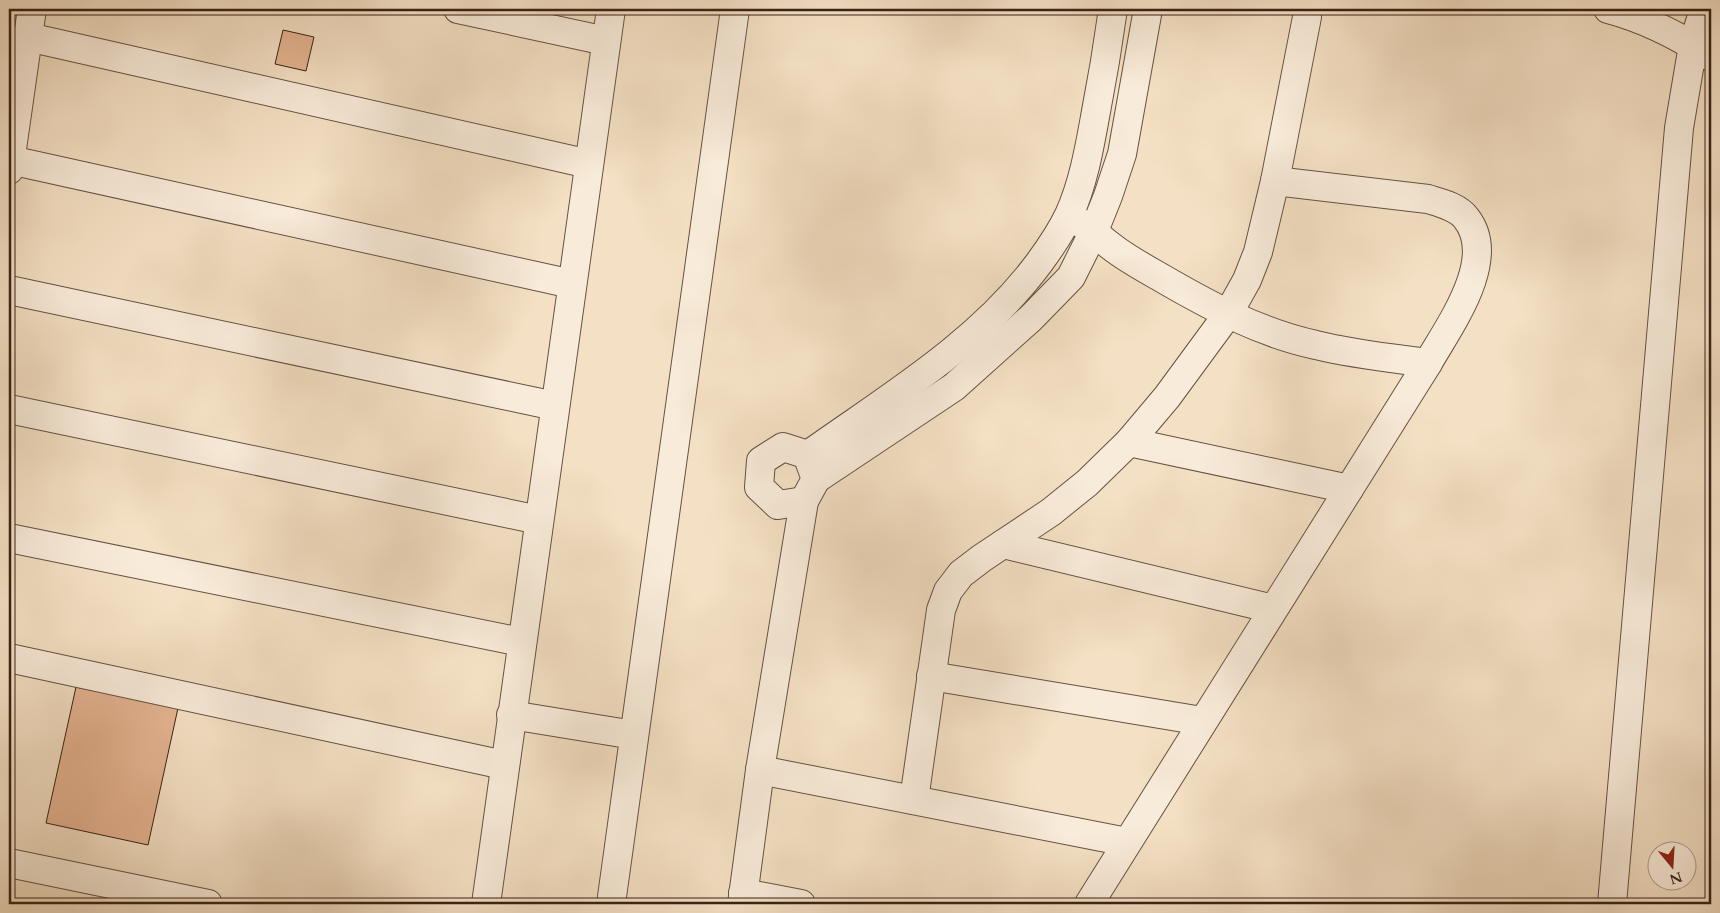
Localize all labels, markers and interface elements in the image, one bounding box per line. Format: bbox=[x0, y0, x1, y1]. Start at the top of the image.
north arrow bbox=[1648, 840, 1698, 890]
text: N bbox=[1667, 867, 1685, 889]

